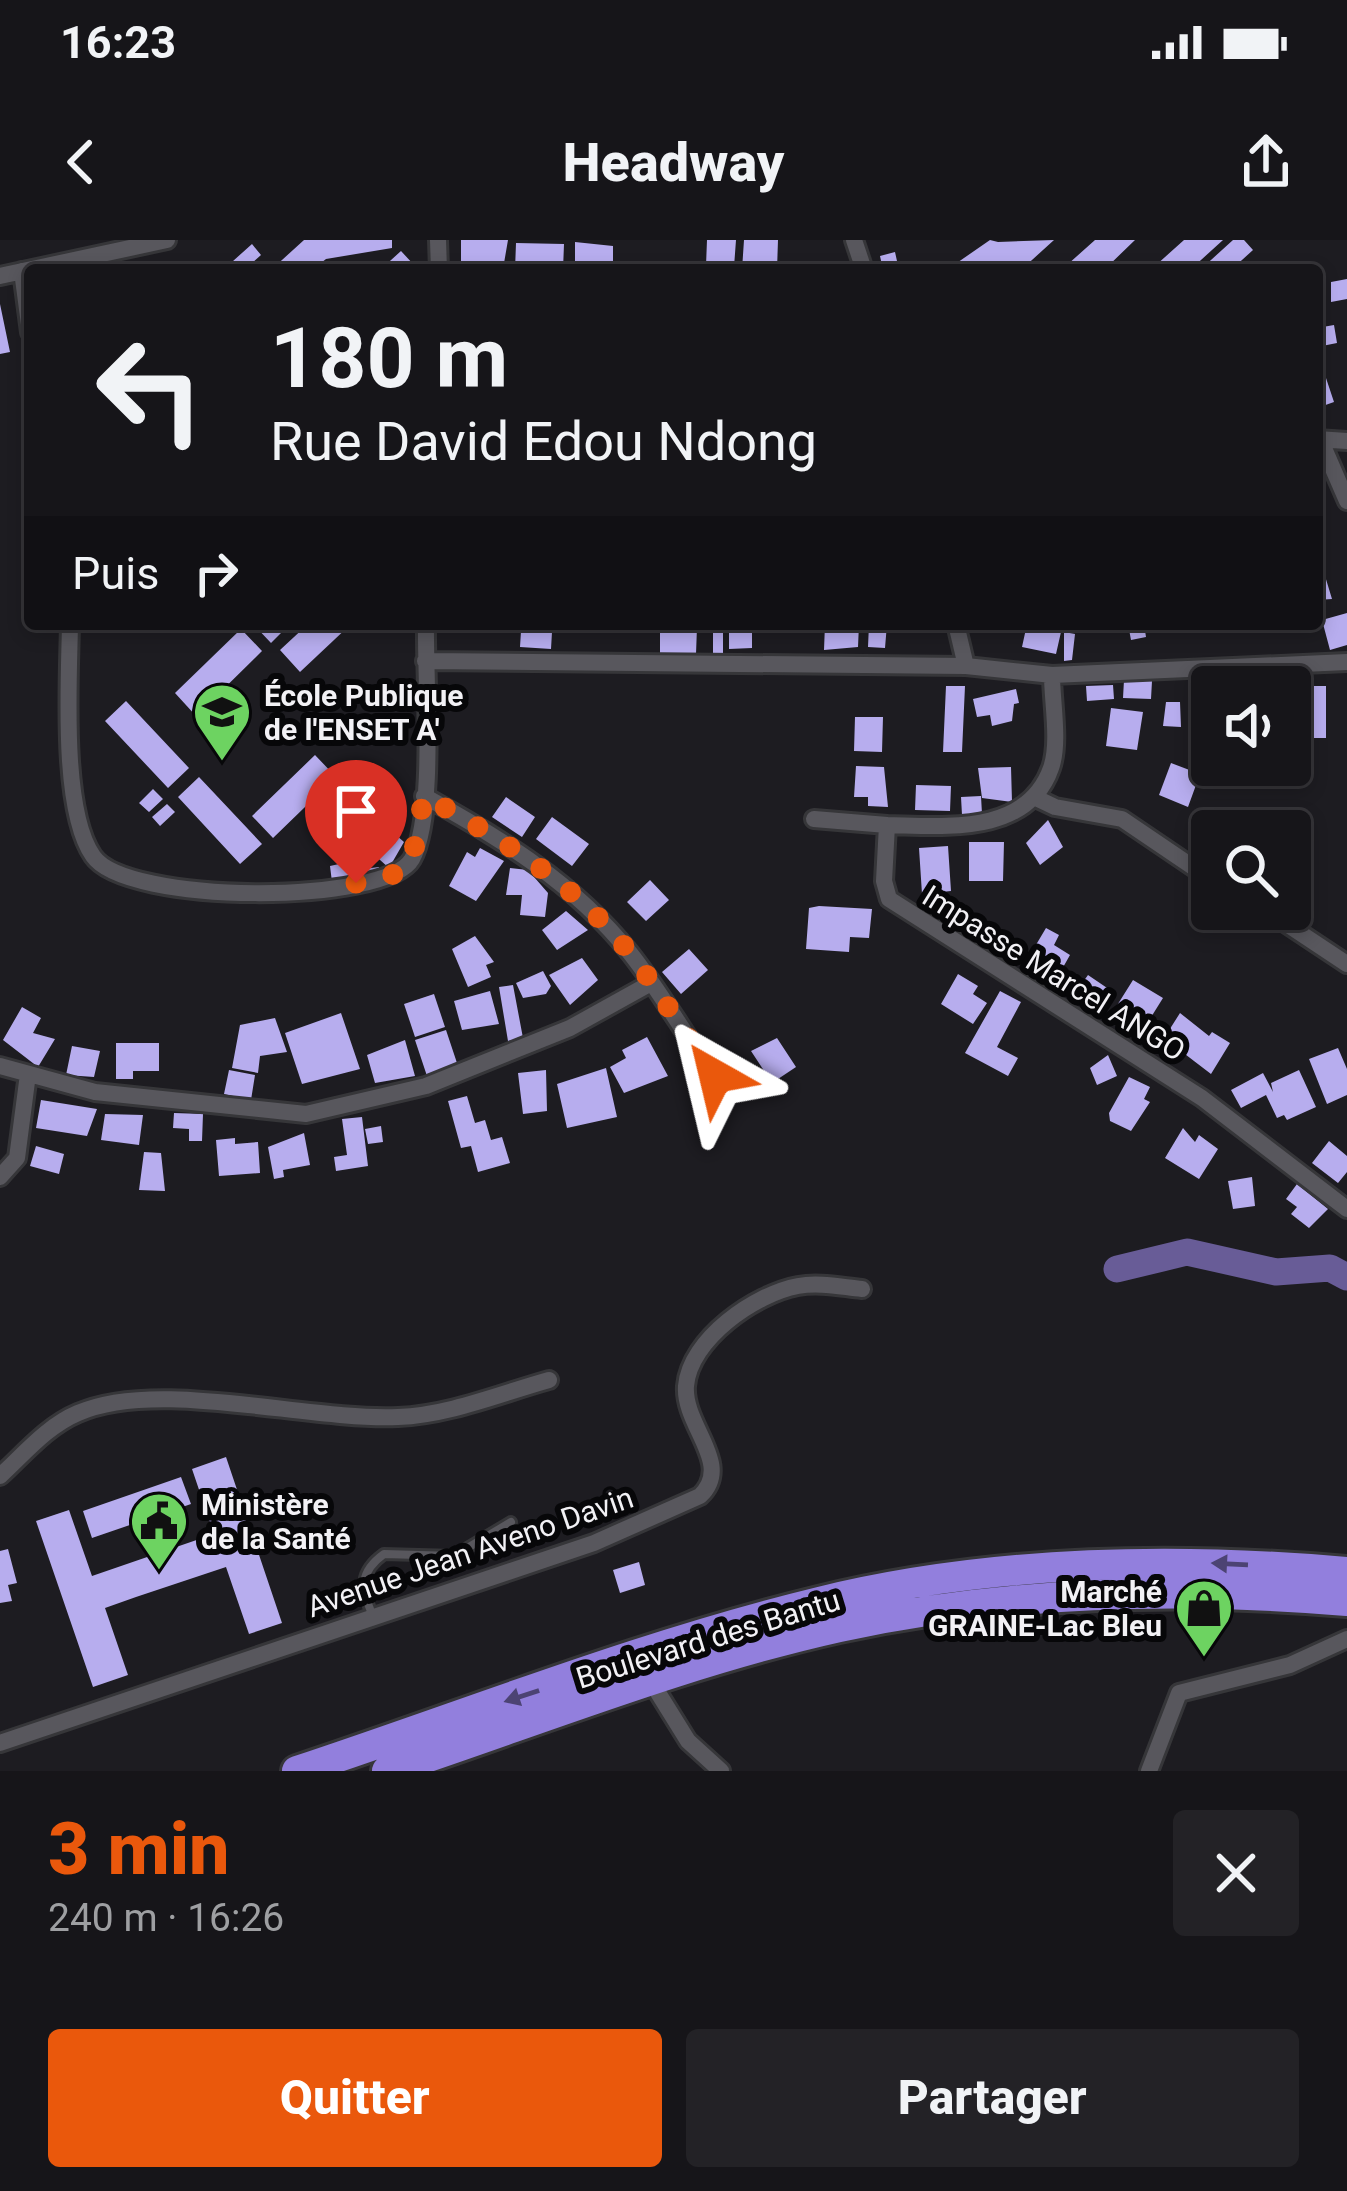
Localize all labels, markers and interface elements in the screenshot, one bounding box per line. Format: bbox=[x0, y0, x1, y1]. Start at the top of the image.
text: 16:23 bbox=[60, 16, 176, 69]
icon: back bbox=[48, 129, 114, 195]
icon: share bbox=[1233, 129, 1299, 195]
text: Headway bbox=[563, 131, 784, 194]
text: 180 m bbox=[270, 309, 508, 408]
icon: left bbox=[72, 312, 228, 468]
text: Rue David Edou Ndong bbox=[270, 410, 817, 473]
icon: right bbox=[183, 540, 249, 606]
text: Puis bbox=[72, 547, 159, 600]
map controls bbox=[1191, 666, 1311, 930]
button: sound bbox=[1191, 666, 1311, 786]
place label: École Publique de l'ENSET A' bbox=[264, 678, 464, 747]
school or university icon: École Publique de l'ENSET A' bbox=[191, 681, 253, 763]
pin bbox=[305, 760, 407, 883]
icon: arrive bbox=[323, 778, 389, 844]
button: search bbox=[1191, 810, 1311, 930]
street label: Impasse Marcel ANGO bbox=[916, 878, 1192, 1068]
position arrow bbox=[652, 1013, 778, 1139]
street label: Avenue Jean Aveno Davin bbox=[302, 1480, 638, 1624]
place label: Ministère de la Santé bbox=[201, 1487, 351, 1556]
public building icon: Ministère de la Santé bbox=[128, 1490, 190, 1572]
one-way arrow bbox=[1210, 1554, 1248, 1573]
place label: Marché GRAINE-Lac Bleu bbox=[928, 1574, 1162, 1643]
shop icon: Marché GRAINE-Lac Bleu bbox=[1173, 1577, 1235, 1659]
street label: Boulevard des Bantu bbox=[572, 1582, 844, 1696]
one-way arrow bbox=[503, 1688, 540, 1707]
text: 3 min bbox=[48, 1807, 230, 1892]
button: close bbox=[1173, 1810, 1299, 1936]
text: 240 m · 16:26 bbox=[48, 1895, 284, 1941]
button: Quitter bbox=[48, 2029, 662, 2167]
button: Partager bbox=[686, 2029, 1299, 2167]

